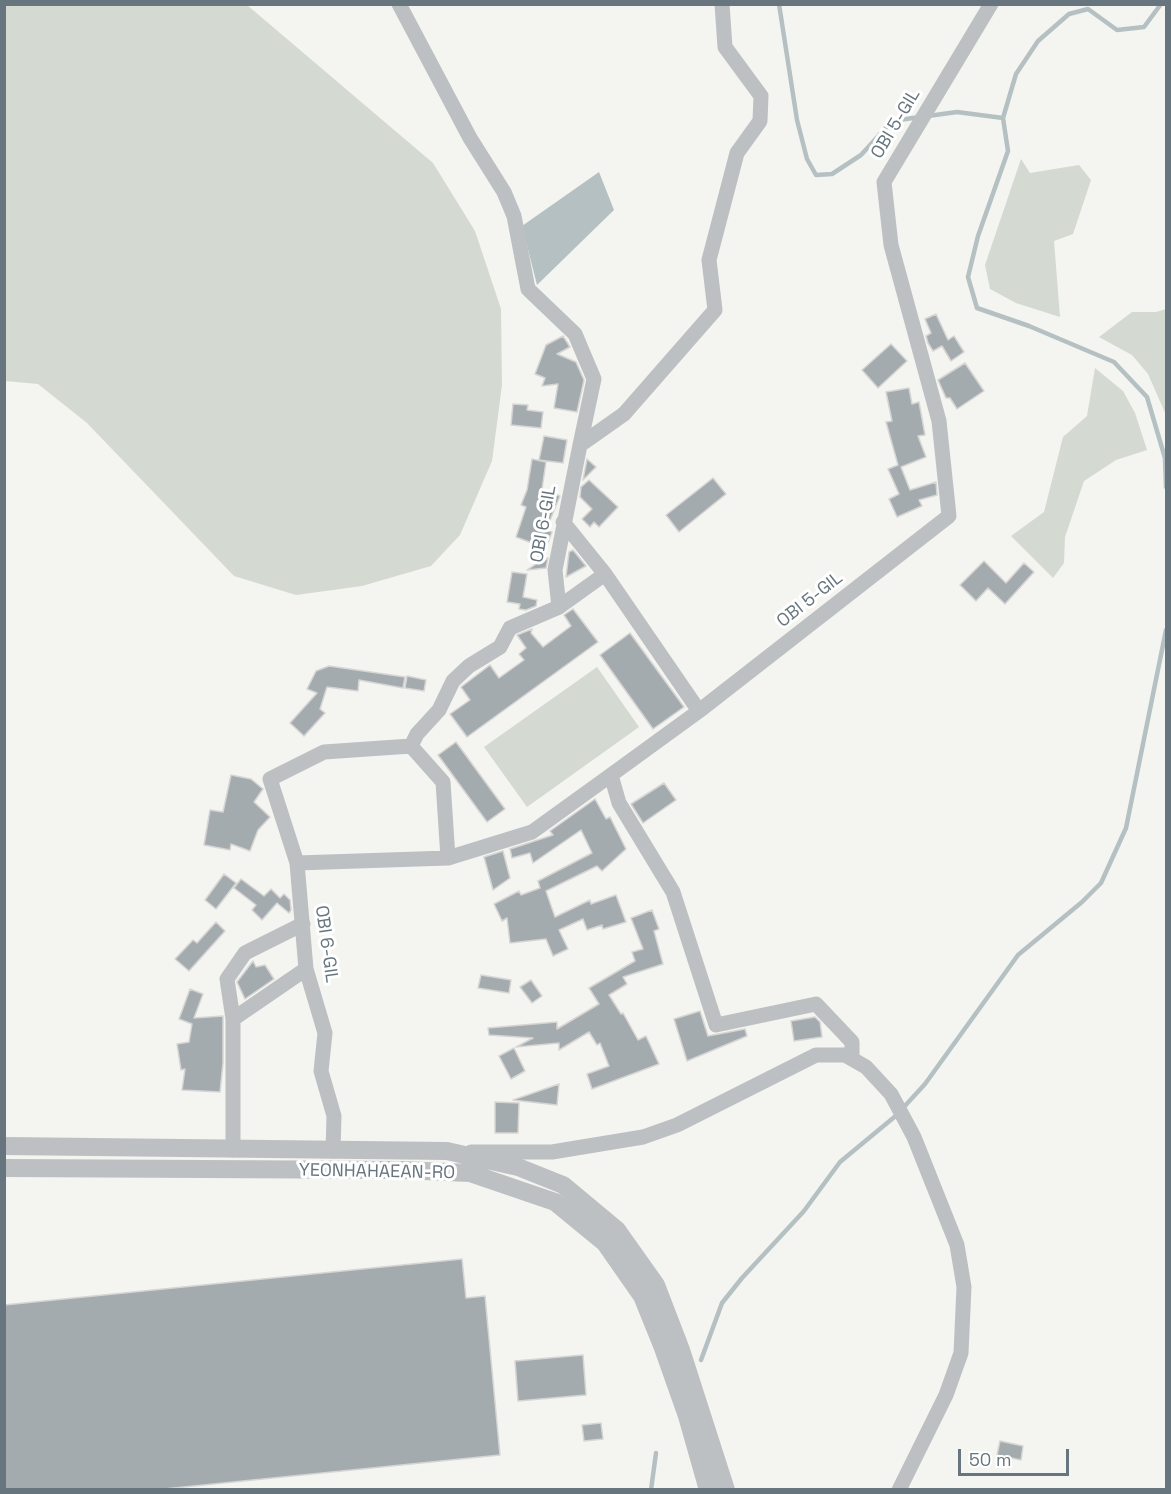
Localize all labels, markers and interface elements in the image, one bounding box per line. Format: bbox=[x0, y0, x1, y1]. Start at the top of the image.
street label: OBI 5-GIL bbox=[867, 85, 925, 163]
street label: OBI 6-GIL bbox=[527, 484, 561, 564]
street label: OBI 5-GIL bbox=[773, 568, 847, 632]
street label: OBI 6-GIL bbox=[310, 904, 342, 984]
street label: YEONHAHAEAN-RO bbox=[299, 1160, 455, 1184]
scale bar bbox=[961, 1437, 1072, 1475]
text: 50 m bbox=[969, 1448, 1011, 1471]

